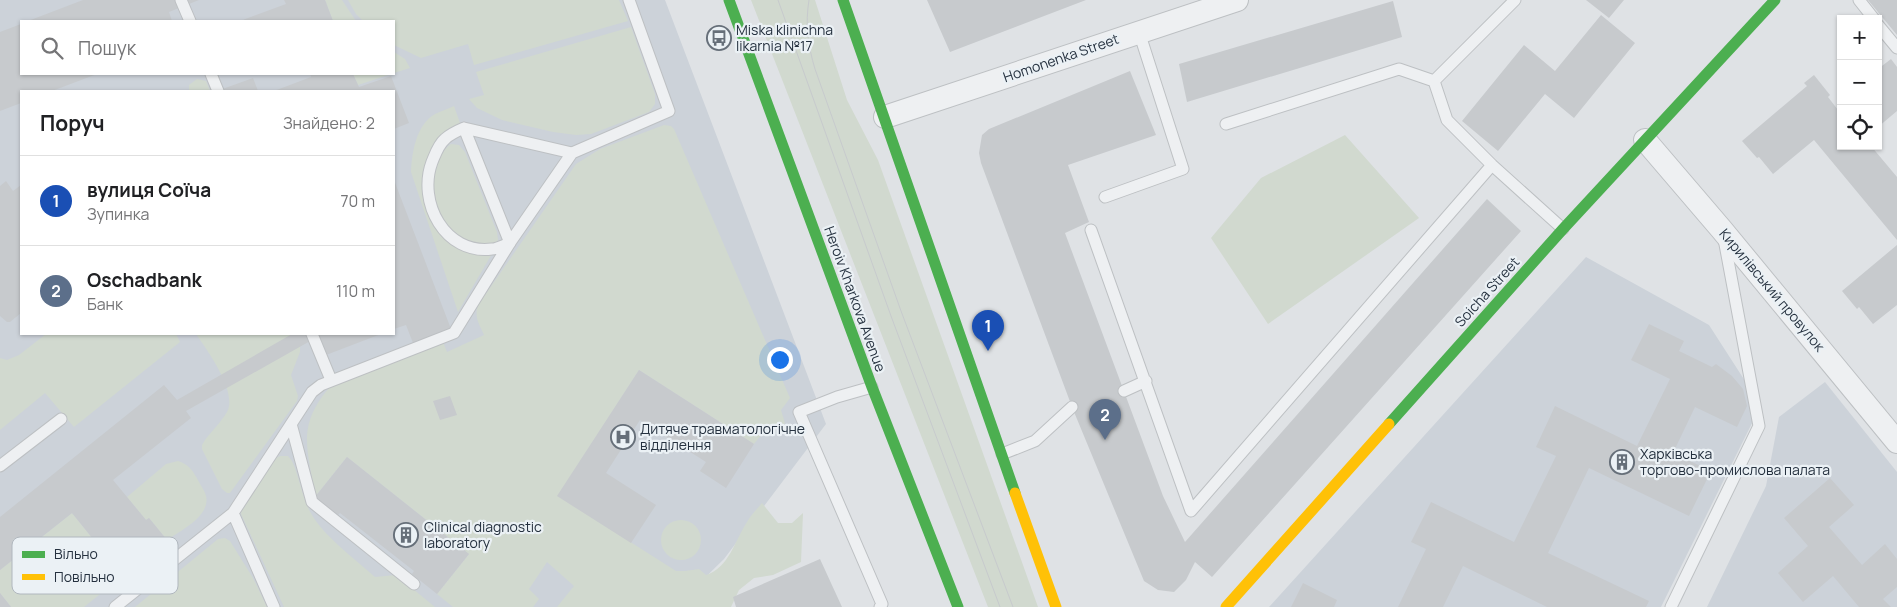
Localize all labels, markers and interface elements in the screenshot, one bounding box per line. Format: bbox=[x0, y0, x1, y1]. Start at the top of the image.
map controls bbox=[1837, 15, 1882, 150]
button: + bbox=[1837, 15, 1882, 60]
search box bbox=[20, 20, 395, 75]
place label: Miska klinichna likarnia №17 bbox=[736, 20, 833, 55]
bus stop icon: Miska klinichna likarnia №17 bbox=[706, 25, 732, 51]
street label: Homonenka Street bbox=[1000, 29, 1122, 86]
icon: search bbox=[38, 34, 66, 62]
text: Пошук bbox=[78, 35, 136, 61]
button: − bbox=[1837, 60, 1882, 105]
button: locate bbox=[1837, 105, 1882, 150]
text: Поруч bbox=[40, 109, 105, 137]
text: Знайдено: 2 bbox=[283, 112, 375, 134]
text: вулиця Соїча bbox=[87, 177, 211, 203]
text: 1 bbox=[52, 190, 60, 212]
text: 70 m bbox=[340, 190, 375, 212]
text: Зупинка bbox=[87, 203, 149, 225]
street label: Heroiv Kharkova Avenue bbox=[820, 223, 891, 374]
street label: Кирилівський провулок bbox=[1715, 224, 1830, 356]
street label: Soicha Street bbox=[1450, 252, 1523, 331]
text: Oschadbank bbox=[87, 267, 202, 293]
text: 2 bbox=[51, 280, 61, 302]
text: 110 m bbox=[336, 280, 375, 302]
text: Банк bbox=[87, 293, 123, 315]
pin: 1 bbox=[972, 310, 1004, 351]
your location bbox=[767, 347, 793, 373]
pin: 2 bbox=[1089, 399, 1121, 440]
place label: Дитяче травматологічне відділення bbox=[640, 419, 805, 454]
hospital icon: Дитяче травматологічне відділення bbox=[610, 424, 636, 450]
place label: Харківська торгово-промислова палата bbox=[1640, 444, 1830, 479]
building icon: Харківська торгово-промислова палата bbox=[1609, 449, 1635, 475]
place label: Clinical diagnostic laboratory bbox=[424, 517, 542, 552]
building icon: Clinical diagnostic laboratory bbox=[393, 522, 419, 548]
legend bbox=[12, 537, 178, 594]
text: Вільно bbox=[54, 544, 98, 563]
text: Повільно bbox=[54, 567, 115, 586]

